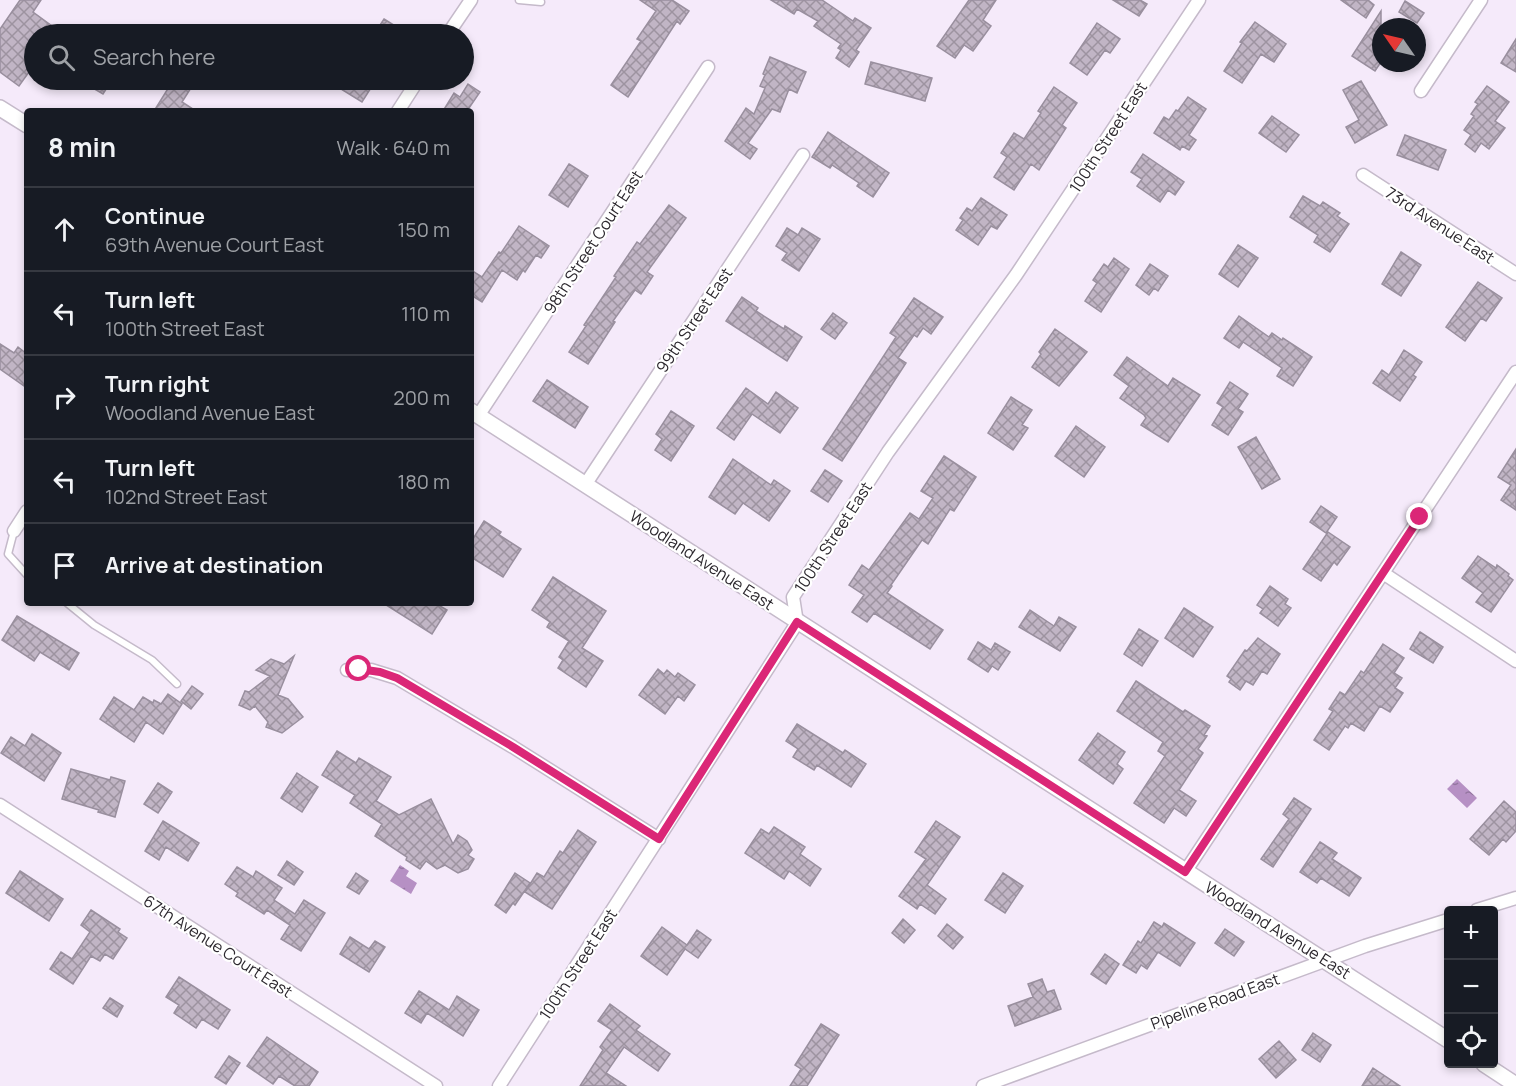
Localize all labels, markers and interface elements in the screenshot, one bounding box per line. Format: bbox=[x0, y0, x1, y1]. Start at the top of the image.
north arrow bbox=[1372, 18, 1426, 72]
search box bbox=[24, 24, 474, 90]
icon: search bbox=[45, 41, 78, 74]
text: Search here bbox=[93, 42, 215, 72]
street label: 100th Street East bbox=[1064, 77, 1152, 197]
text: 8 min bbox=[48, 129, 116, 165]
text: Walk · 640 m bbox=[337, 134, 450, 161]
street label: 98th Street Court East bbox=[538, 166, 648, 318]
street label: 73rd Avenue East bbox=[1381, 181, 1499, 269]
text: Continue bbox=[105, 201, 205, 231]
icon: ahead bbox=[48, 213, 81, 246]
text: 150 m bbox=[397, 216, 450, 243]
text: 69th Avenue Court East bbox=[105, 231, 324, 258]
street label: 99th Street East bbox=[651, 263, 737, 377]
text: Turn left bbox=[105, 285, 195, 315]
icon: left bbox=[48, 297, 81, 330]
text: 110 m bbox=[401, 300, 450, 327]
text: 100th Street East bbox=[105, 315, 265, 342]
text: Turn right bbox=[105, 369, 210, 399]
icon: right bbox=[48, 381, 81, 414]
text: 200 m bbox=[393, 384, 450, 411]
text: Woodland Avenue East bbox=[105, 399, 315, 426]
text: Turn left bbox=[105, 453, 195, 483]
icon: left bbox=[48, 465, 81, 498]
text: 180 m bbox=[397, 468, 450, 495]
street label: 100th Street East bbox=[789, 477, 877, 597]
text: 102nd Street East bbox=[105, 483, 268, 510]
route end bbox=[1406, 503, 1432, 529]
street label: Woodland Avenue East bbox=[626, 505, 778, 615]
icon: arrive bbox=[48, 549, 81, 582]
text: Arrive at destination bbox=[105, 550, 323, 580]
route start bbox=[345, 655, 371, 681]
street label: Woodland Avenue East bbox=[1201, 876, 1355, 984]
street label: 67th Avenue Court East bbox=[139, 889, 297, 1003]
street label: 100th Street East bbox=[534, 904, 622, 1024]
map controls bbox=[1444, 906, 1498, 1068]
button: + bbox=[1444, 906, 1498, 960]
button: − bbox=[1444, 960, 1498, 1014]
street label: Pipeline Road East bbox=[1148, 967, 1282, 1035]
button: locate bbox=[1444, 1014, 1498, 1068]

